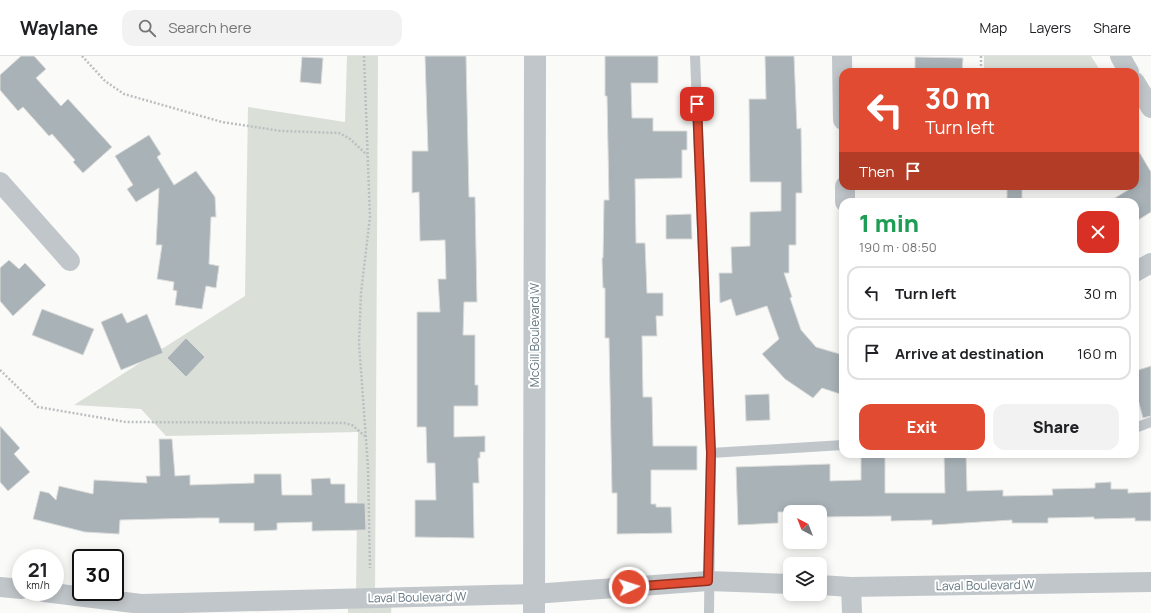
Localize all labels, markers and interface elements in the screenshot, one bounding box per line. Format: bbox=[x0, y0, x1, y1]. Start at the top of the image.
search box bbox=[122, 10, 402, 46]
text: Waylane bbox=[20, 15, 98, 41]
icon: search bbox=[136, 17, 158, 39]
text: Search here bbox=[168, 17, 252, 38]
text: Map bbox=[979, 18, 1007, 37]
text: Layers bbox=[1029, 18, 1071, 37]
text: Share bbox=[1093, 18, 1131, 37]
text: 30 m bbox=[925, 79, 990, 117]
icon: left bbox=[859, 84, 911, 136]
pin bbox=[680, 87, 714, 121]
icon: arrive bbox=[686, 93, 708, 115]
text: Turn left bbox=[925, 115, 995, 139]
icon: arrive bbox=[902, 160, 924, 182]
text: Then bbox=[859, 161, 894, 182]
text: 1 min bbox=[859, 206, 919, 239]
button: close bbox=[1077, 211, 1119, 253]
text: 190 m · 08:50 bbox=[859, 238, 937, 256]
street label: McGill Boulevard W bbox=[526, 282, 543, 387]
icon: left bbox=[861, 282, 883, 304]
text: Turn left bbox=[895, 283, 957, 304]
text: 30 m bbox=[1084, 283, 1117, 304]
icon: arrive bbox=[861, 342, 883, 364]
text: Arrive at destination bbox=[895, 343, 1044, 364]
text: 160 m bbox=[1077, 343, 1117, 364]
button: Exit bbox=[859, 404, 985, 450]
button: Share bbox=[993, 404, 1119, 450]
north arrow bbox=[783, 505, 827, 549]
map controls bbox=[783, 505, 827, 601]
speed limit sign: 30 bbox=[72, 549, 124, 601]
text: 21 bbox=[28, 556, 48, 583]
button: layers bbox=[783, 557, 827, 601]
position arrow bbox=[608, 566, 650, 608]
street label: Laval Boulevard W bbox=[936, 576, 1035, 594]
text: km/h bbox=[26, 578, 50, 592]
street label: Laval Boulevard W bbox=[368, 588, 467, 606]

